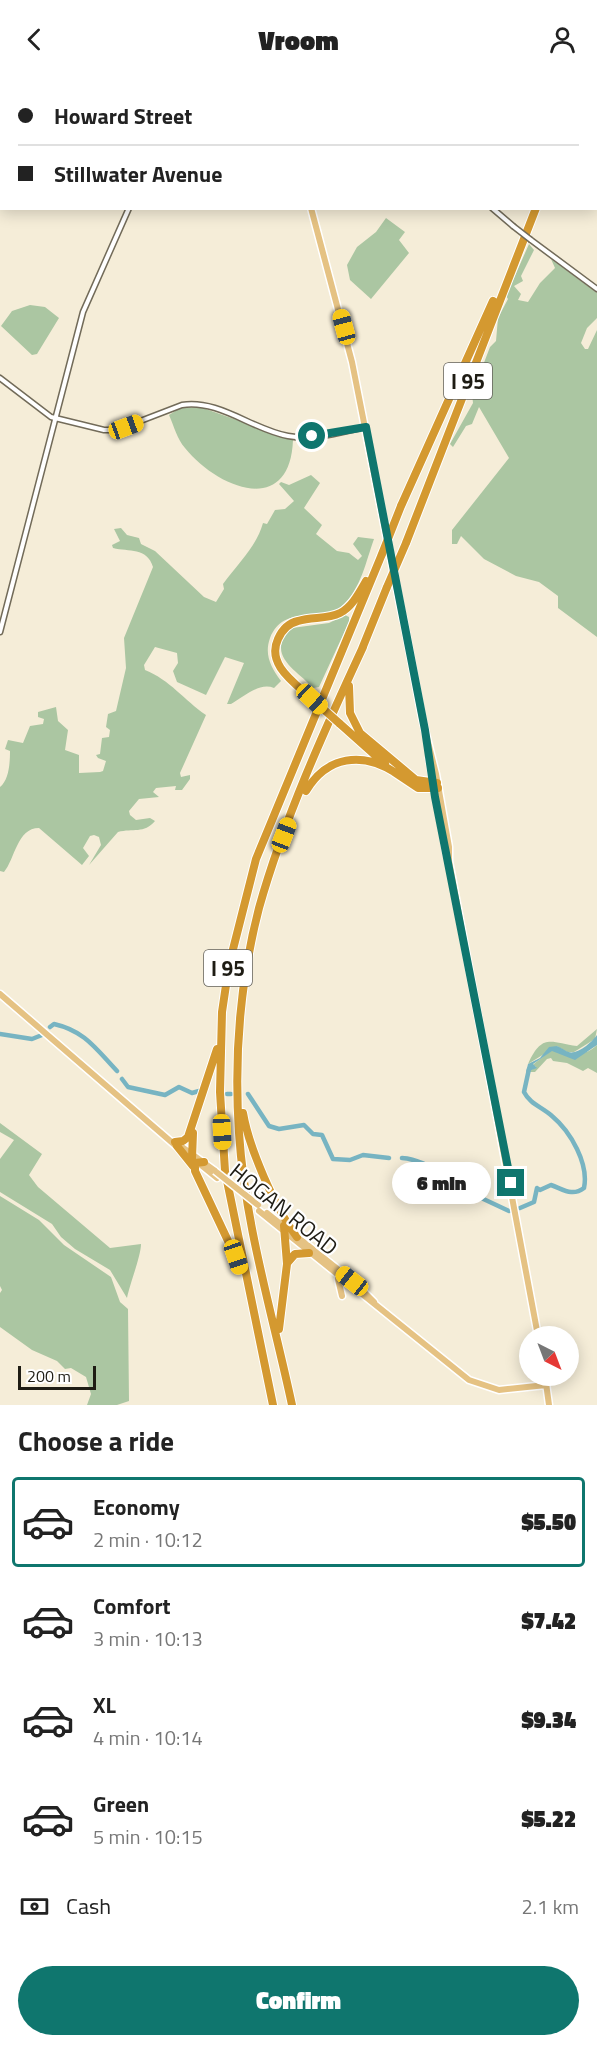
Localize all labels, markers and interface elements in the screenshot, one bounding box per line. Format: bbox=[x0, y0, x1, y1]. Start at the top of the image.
text: Vroom bbox=[259, 19, 338, 60]
icon: back bbox=[18, 23, 51, 56]
icon: person bbox=[546, 23, 579, 56]
text: Howard Street bbox=[54, 99, 192, 133]
text: Stillwater Avenue bbox=[54, 157, 222, 191]
car bbox=[331, 307, 357, 347]
road number: I 95 bbox=[444, 363, 492, 399]
car bbox=[106, 412, 146, 442]
route start bbox=[298, 422, 325, 449]
car bbox=[293, 680, 331, 718]
car bbox=[269, 815, 299, 855]
road number: I 95 bbox=[204, 950, 252, 986]
car bbox=[212, 1114, 232, 1150]
street label: HOGAN ROAD bbox=[222, 1155, 346, 1263]
callout: 6 min bbox=[391, 1162, 490, 1204]
text: 6 min bbox=[417, 1167, 466, 1198]
route end bbox=[497, 1169, 524, 1196]
car bbox=[222, 1237, 250, 1277]
car bbox=[332, 1263, 372, 1299]
north arrow bbox=[519, 1326, 579, 1386]
map controls bbox=[519, 1326, 579, 1386]
scale bar bbox=[18, 1363, 96, 1390]
text: 200 m bbox=[27, 1364, 71, 1388]
text: Choose a ride bbox=[18, 1420, 174, 1461]
text: Economy bbox=[93, 1490, 180, 1524]
icon: car bbox=[21, 1495, 75, 1549]
text: $5.50 bbox=[521, 1505, 576, 1539]
text: 2 min · 10:12 bbox=[93, 1524, 203, 1555]
text: Comfort bbox=[93, 1589, 171, 1623]
icon: car bbox=[21, 1594, 75, 1648]
text: $7.42 bbox=[521, 1604, 576, 1638]
text: 3 min · 10:13 bbox=[93, 1623, 203, 1654]
text: XL bbox=[93, 1688, 116, 1722]
icon: car bbox=[21, 1693, 75, 1747]
text: $9.34 bbox=[521, 1703, 576, 1737]
text: 4 min · 10:14 bbox=[93, 1722, 203, 1753]
text: Green bbox=[93, 1787, 149, 1821]
icon: car bbox=[21, 1792, 75, 1846]
text: $5.22 bbox=[521, 1802, 576, 1836]
text: 5 min · 10:15 bbox=[93, 1821, 203, 1852]
text: Cash bbox=[66, 1889, 111, 1923]
icon: cash bbox=[18, 1890, 51, 1923]
text: 2.1 km bbox=[522, 1891, 579, 1922]
button: Confirm bbox=[18, 1966, 579, 2035]

